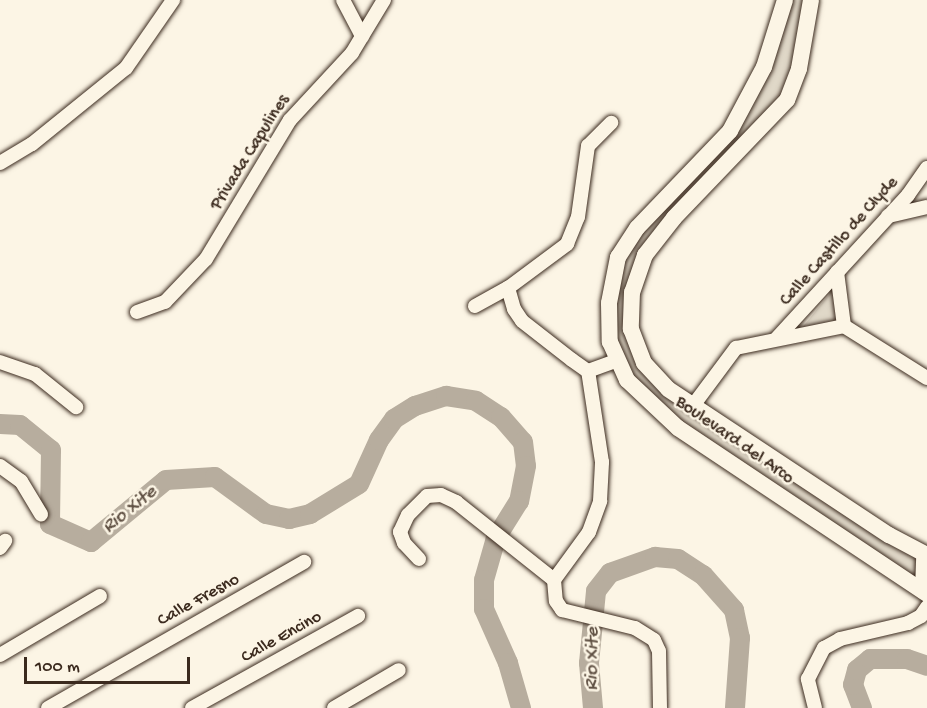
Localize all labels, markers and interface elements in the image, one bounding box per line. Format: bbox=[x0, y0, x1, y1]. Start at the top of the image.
street label: Privada Capulines bbox=[207, 91, 295, 215]
street label: Calle Castillo de Clyde bbox=[776, 173, 904, 311]
street label: Boulevard del Arco bbox=[671, 392, 797, 490]
water label: Rio Xite bbox=[98, 481, 162, 539]
street label: Calle Fresno bbox=[154, 570, 244, 632]
street label: Calle Encino bbox=[238, 607, 326, 669]
water label: Rio Xite bbox=[580, 627, 606, 691]
scale bar bbox=[27, 645, 194, 683]
text: 100 m bbox=[35, 657, 80, 678]

